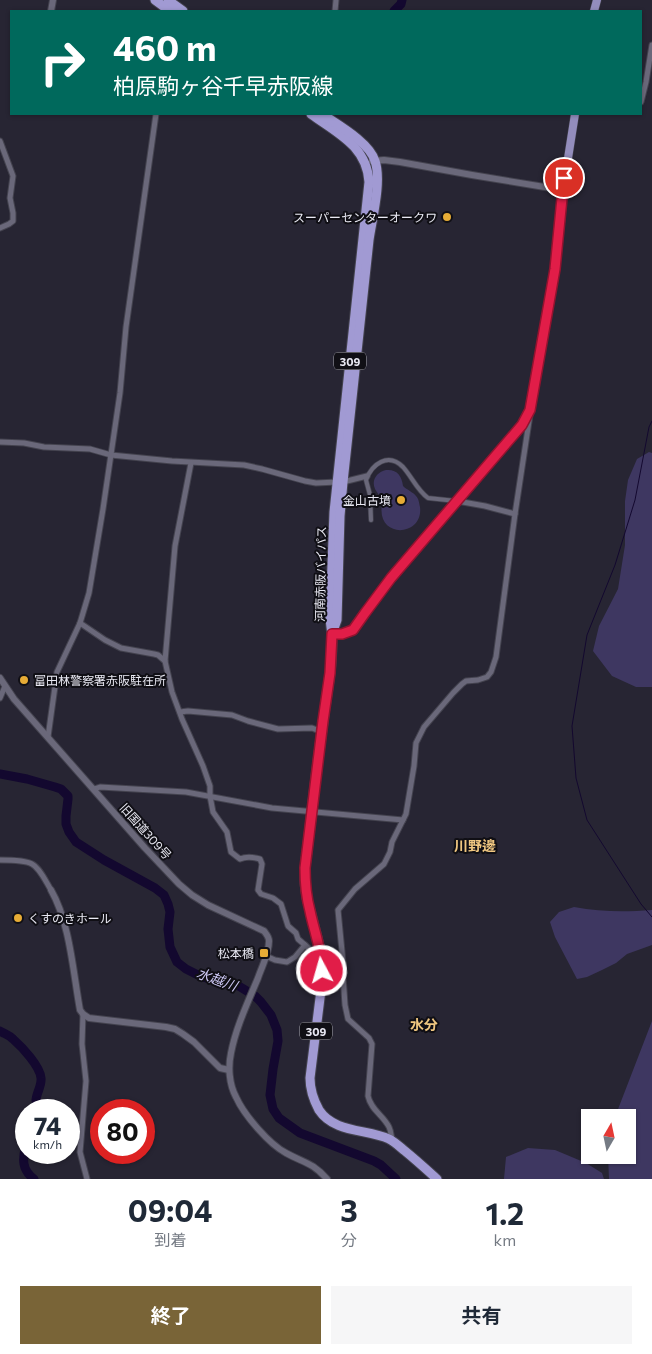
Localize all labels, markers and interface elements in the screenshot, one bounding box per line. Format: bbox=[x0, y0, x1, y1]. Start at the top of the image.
text: 460 m bbox=[113, 25, 217, 68]
icon: right bbox=[30, 30, 95, 95]
text: 柏原駒ヶ谷千早赤阪線 bbox=[113, 72, 333, 99]
pin bbox=[543, 157, 585, 199]
icon: arrive bbox=[550, 164, 578, 192]
place label: スーパーセンターオークワ bbox=[293, 210, 437, 224]
marker: スーパーセンターオークワ bbox=[441, 211, 453, 223]
road number: 309 bbox=[334, 352, 366, 370]
place label: 金山古墳 bbox=[343, 493, 391, 507]
marker: 金山古墳 bbox=[395, 494, 407, 506]
street label: 河南赤阪バイパス bbox=[312, 526, 328, 622]
place label: 富田林警察署赤阪駐在所 bbox=[34, 673, 166, 687]
marker: 富田林警察署赤阪駐在所 bbox=[18, 674, 30, 686]
street label: 旧国道309号 bbox=[117, 800, 175, 862]
district label: 川野邊 bbox=[454, 837, 496, 854]
place label: くすのきホール bbox=[28, 911, 112, 925]
marker: くすのきホール bbox=[12, 912, 24, 924]
position arrow bbox=[295, 944, 347, 996]
place label: 松本橋 bbox=[218, 946, 254, 960]
marker: 松本橋 bbox=[258, 947, 270, 959]
water label: 水越川 bbox=[194, 964, 242, 995]
district label: 水分 bbox=[410, 1016, 438, 1033]
road number: 309 bbox=[300, 1022, 332, 1040]
speed limit sign: 80 bbox=[90, 1099, 155, 1164]
north arrow bbox=[581, 1109, 636, 1164]
map controls bbox=[581, 1109, 636, 1164]
text: 74 bbox=[34, 1110, 61, 1140]
text: km/h bbox=[33, 1137, 62, 1151]
text: 09:04 bbox=[128, 1191, 213, 1228]
text: 3 bbox=[340, 1191, 358, 1228]
text: 1.2 bbox=[486, 1194, 524, 1231]
text: 到着 bbox=[154, 1230, 186, 1249]
text: 分 bbox=[341, 1230, 357, 1249]
text: km bbox=[494, 1230, 516, 1249]
button: 終了 bbox=[20, 1286, 321, 1344]
button: 共有 bbox=[331, 1286, 632, 1344]

